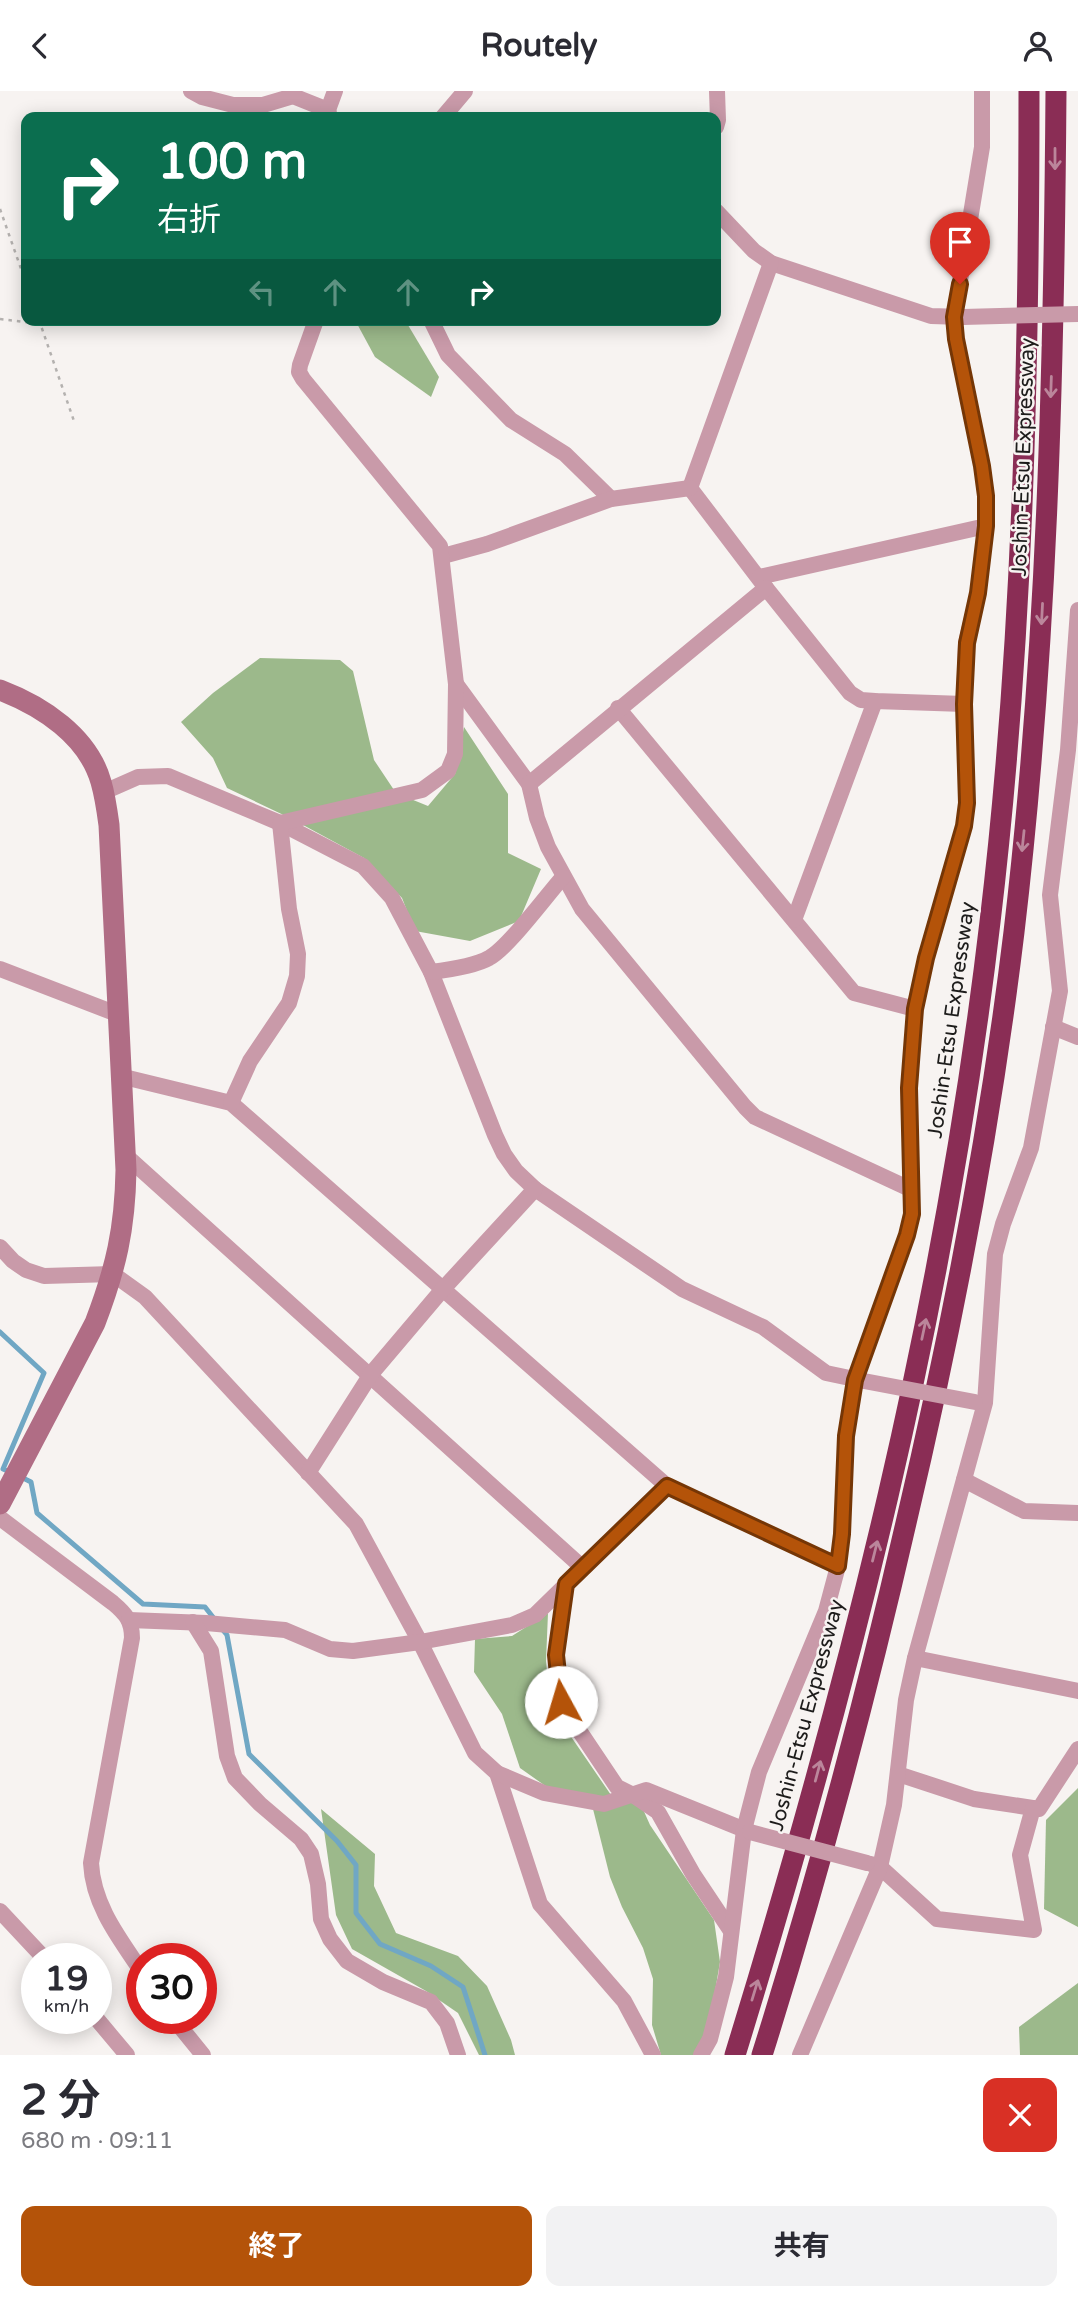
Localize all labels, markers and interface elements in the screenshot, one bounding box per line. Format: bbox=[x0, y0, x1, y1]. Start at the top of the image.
icon: back bbox=[21, 27, 59, 65]
text: Routely bbox=[481, 27, 598, 65]
icon: person bbox=[1019, 27, 1057, 65]
text: 100 m bbox=[157, 133, 307, 192]
icon: right bbox=[42, 140, 133, 231]
one-way arrow bbox=[1048, 147, 1062, 170]
text: 右折 bbox=[157, 201, 221, 239]
pin bbox=[930, 212, 990, 284]
icon: arrive bbox=[941, 223, 979, 261]
icon: left bbox=[243, 273, 281, 311]
icon: ahead bbox=[316, 273, 354, 311]
icon: ahead bbox=[389, 273, 427, 311]
icon: right bbox=[462, 273, 500, 311]
street label: Joshin-Etsu Expressway bbox=[1007, 337, 1040, 577]
one-way arrow bbox=[1044, 375, 1058, 398]
one-way arrow bbox=[1035, 602, 1048, 625]
one-way arrow bbox=[1017, 829, 1030, 852]
street label: Joshin-Etsu Expressway bbox=[923, 900, 980, 1140]
one-way arrow bbox=[918, 1318, 932, 1341]
one-way arrow bbox=[868, 1540, 882, 1563]
street label: Joshin-Etsu Expressway bbox=[764, 1597, 849, 1834]
position arrow bbox=[524, 1665, 598, 1739]
one-way arrow bbox=[812, 1760, 825, 1783]
speed limit sign: 30 bbox=[126, 1943, 217, 2034]
text: 19 bbox=[45, 1958, 88, 2000]
one-way arrow bbox=[749, 1979, 762, 2001]
text: km/h bbox=[44, 1995, 89, 2017]
text: 2 分 bbox=[21, 2075, 100, 2126]
button: close bbox=[983, 2078, 1057, 2152]
text: 680 m · 09:11 bbox=[21, 2127, 173, 2155]
button: 終了 bbox=[21, 2206, 532, 2286]
button: 共有 bbox=[546, 2206, 1057, 2286]

